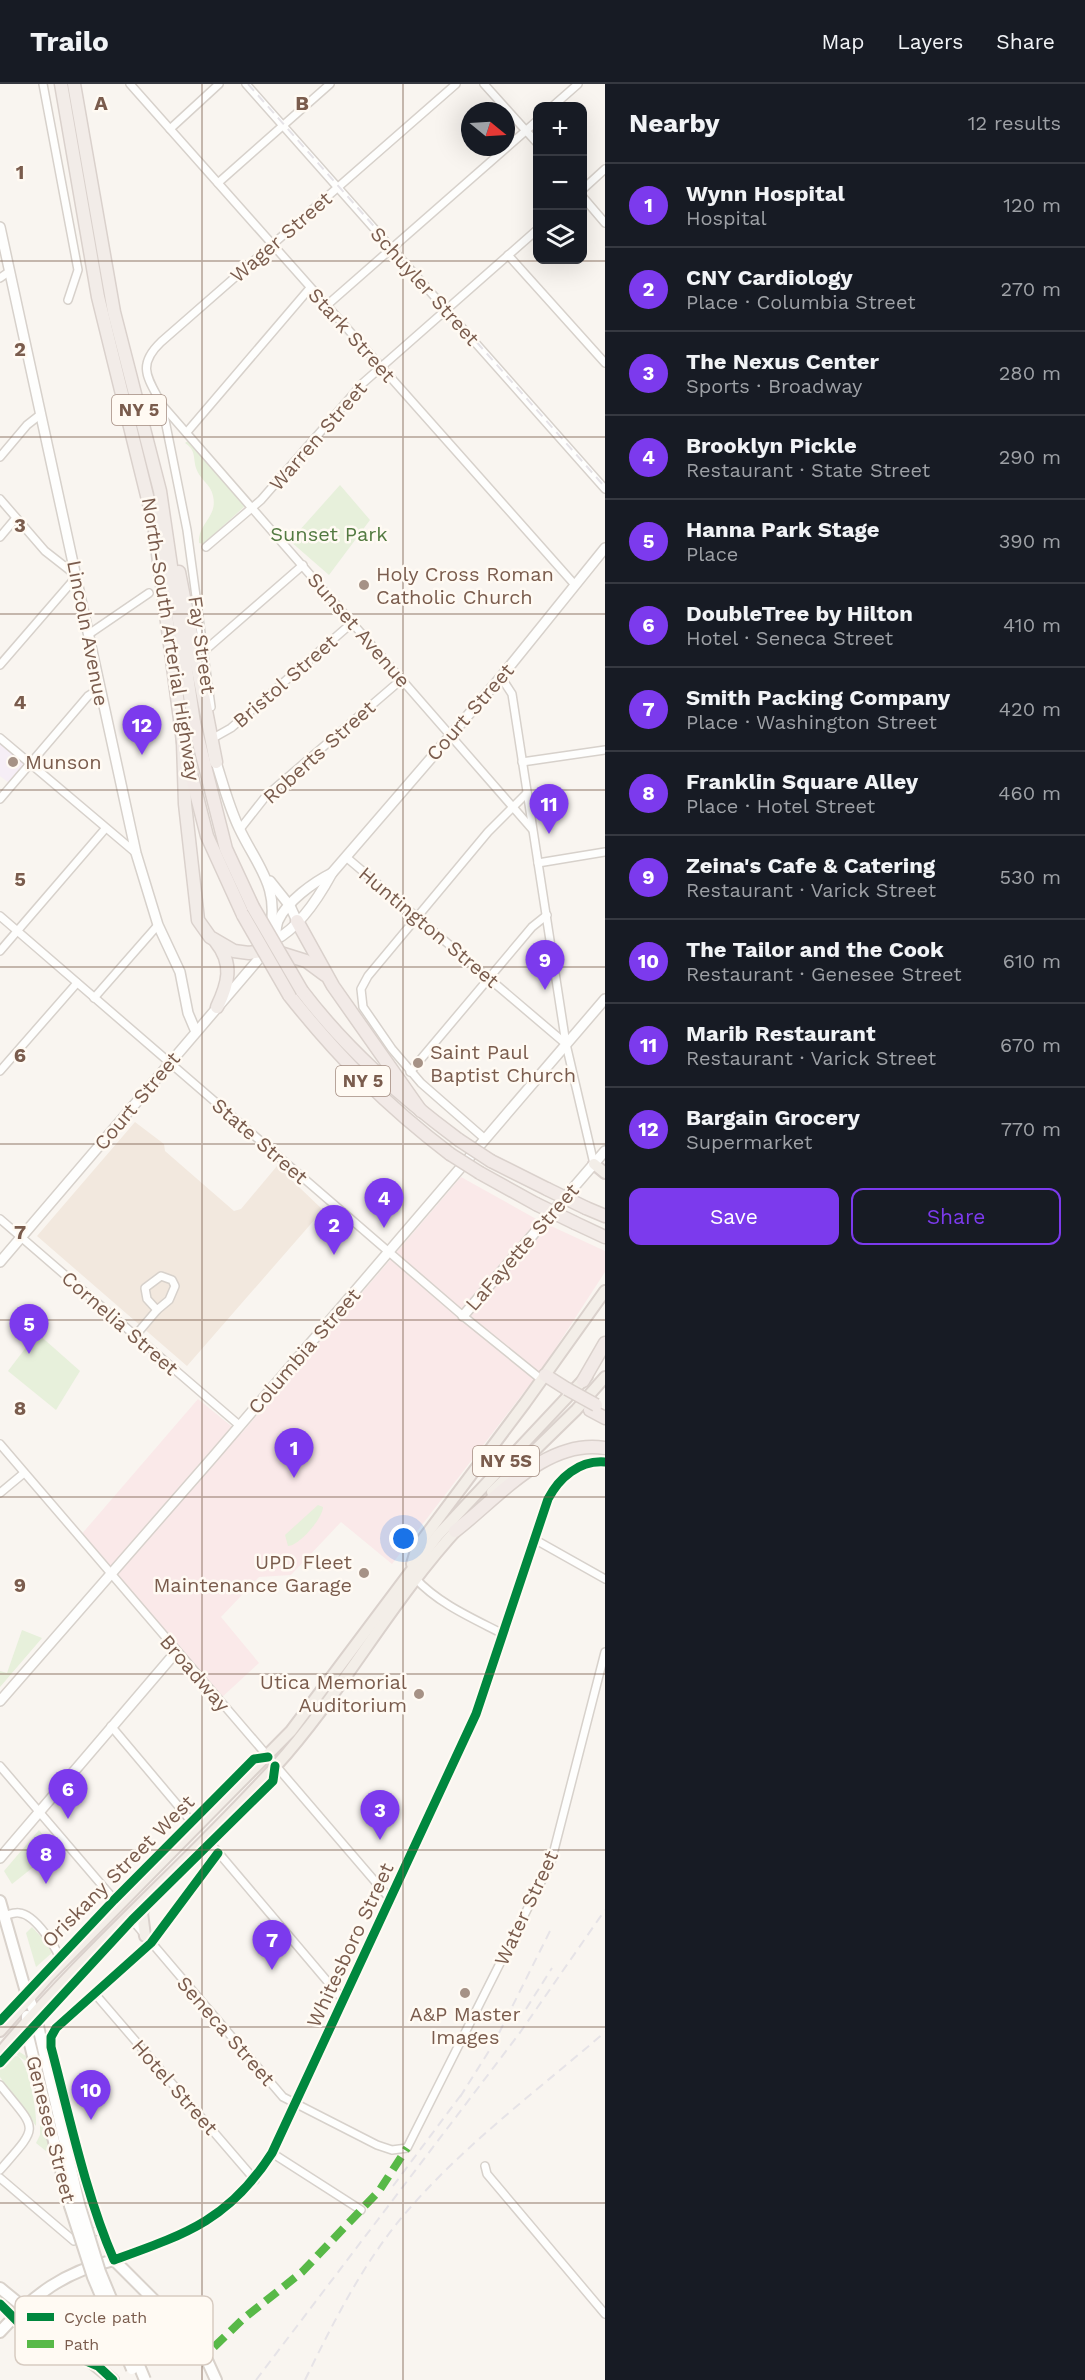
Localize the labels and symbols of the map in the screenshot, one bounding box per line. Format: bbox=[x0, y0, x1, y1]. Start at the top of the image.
text: A bbox=[94, 91, 108, 115]
text: B bbox=[295, 91, 309, 115]
north arrow bbox=[461, 102, 515, 156]
text: 1 bbox=[16, 160, 24, 184]
street label: Wager Street bbox=[225, 186, 337, 288]
street label: Schuyler Street bbox=[365, 222, 485, 351]
street label: Stark Street bbox=[303, 283, 401, 388]
text: 2 bbox=[14, 337, 26, 361]
street label: Warren Street bbox=[264, 376, 372, 495]
road number: NY 5 bbox=[112, 395, 166, 425]
street label: North-South Arterial Highway bbox=[137, 496, 205, 783]
text: 3 bbox=[14, 513, 26, 537]
park label: Sunset Park bbox=[270, 522, 388, 546]
street label: Lincoln Avenue bbox=[62, 558, 114, 708]
place label: Holy Cross Roman Catholic Church bbox=[376, 562, 554, 609]
street label: Sunset Avenue bbox=[303, 568, 415, 692]
marker: Holy Cross Roman Catholic Church bbox=[357, 578, 371, 592]
street label: Fay Street bbox=[183, 594, 221, 696]
street label: Bristol Street bbox=[228, 629, 342, 733]
street label: Court Street bbox=[421, 658, 519, 766]
text: 4 bbox=[14, 690, 27, 714]
street label: Roberts Street bbox=[258, 695, 380, 809]
pin: 12 bbox=[122, 706, 162, 755]
place label: Munson bbox=[25, 750, 102, 774]
marker: Munson bbox=[6, 755, 20, 769]
pin: 11 bbox=[530, 784, 568, 834]
street label: Huntington Street bbox=[354, 861, 504, 993]
text: 5 bbox=[14, 867, 26, 891]
pin: 9 bbox=[526, 940, 564, 990]
place label: Saint Paul Baptist Church bbox=[430, 1040, 576, 1087]
text: 6 bbox=[14, 1043, 26, 1067]
street label: Court Street bbox=[89, 1046, 185, 1155]
marker: Saint Paul Baptist Church bbox=[411, 1056, 425, 1070]
road number: NY 5 bbox=[336, 1066, 390, 1096]
street label: State Street bbox=[207, 1093, 313, 1190]
pin: 4 bbox=[364, 1178, 404, 1228]
street label: LaFayette Street bbox=[460, 1178, 584, 1316]
pin: 2 bbox=[314, 1206, 354, 1255]
text: 7 bbox=[14, 1220, 26, 1244]
street label: Cornelia Street bbox=[57, 1266, 184, 1381]
street label: Columbia Street bbox=[243, 1283, 366, 1419]
pin: 5 bbox=[9, 1304, 48, 1354]
text: 8 bbox=[14, 1396, 26, 1420]
pin: 1 bbox=[274, 1428, 314, 1478]
road number: NY 5S bbox=[473, 1446, 539, 1476]
your location bbox=[389, 1524, 418, 1553]
place label: UPD Fleet Maintenance Garage bbox=[153, 1550, 353, 1597]
marker: UPD Fleet Maintenance Garage bbox=[357, 1566, 371, 1580]
text: 9 bbox=[14, 1573, 26, 1597]
street label: Broadway bbox=[155, 1630, 235, 1717]
place label: Utica Memorial Auditorium bbox=[260, 1670, 407, 1717]
marker: Utica Memorial Auditorium bbox=[412, 1687, 426, 1701]
pin: 6 bbox=[48, 1770, 88, 1819]
street label: Oriskany Street West bbox=[37, 1789, 200, 1952]
pin: 3 bbox=[360, 1790, 400, 1840]
pin: 8 bbox=[26, 1834, 66, 1884]
street label: Water Street bbox=[489, 1846, 563, 1969]
street label: Whitesboro Street bbox=[301, 1858, 399, 2031]
pin: 7 bbox=[252, 1920, 292, 1970]
street label: Seneca Street bbox=[172, 1971, 281, 2091]
marker: A&P Master Images bbox=[458, 1986, 472, 2000]
place label: A&P Master Images bbox=[409, 2002, 521, 2049]
street label: Hotel Street bbox=[127, 2034, 223, 2140]
street label: Genesee Street bbox=[21, 2053, 81, 2206]
pin: 10 bbox=[72, 2070, 110, 2120]
legend bbox=[15, 2296, 213, 2365]
text: Cycle path bbox=[64, 2308, 147, 2327]
text: Path bbox=[64, 2335, 99, 2354]

